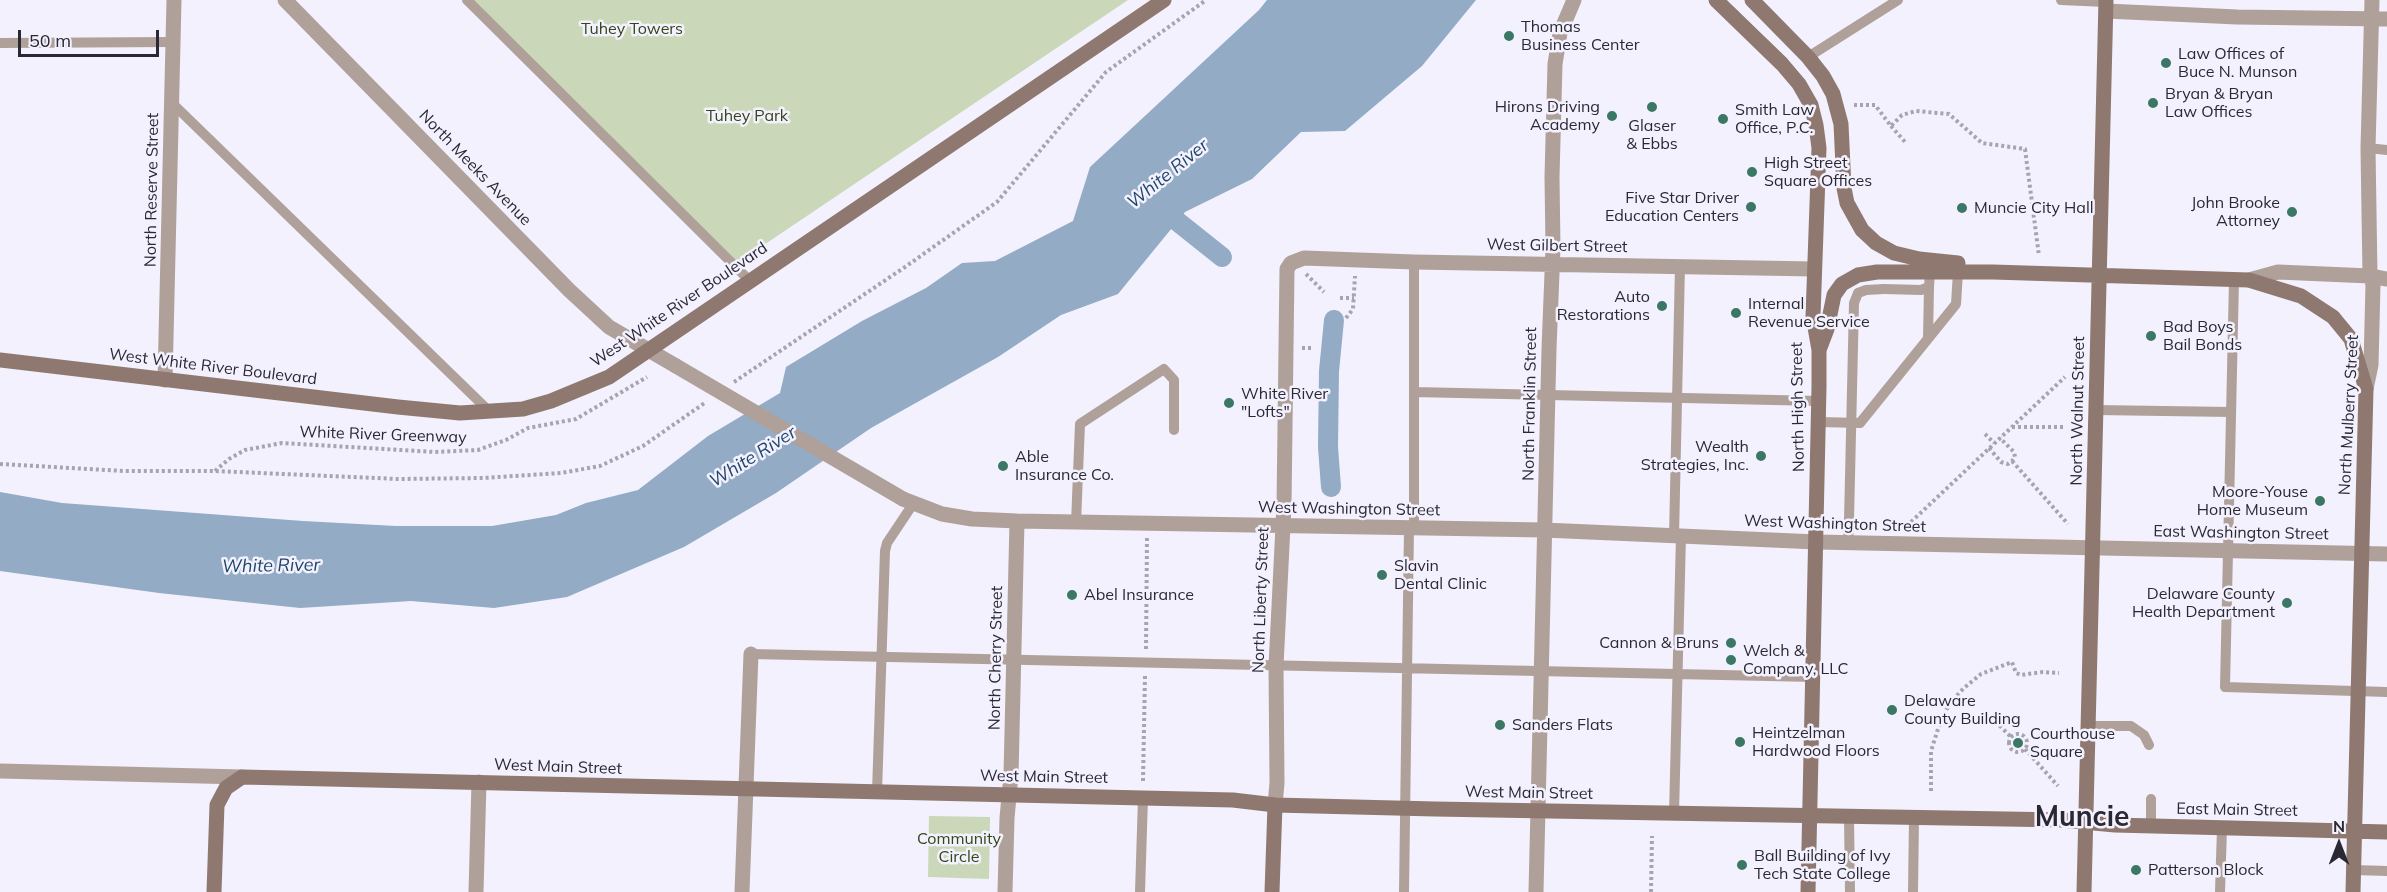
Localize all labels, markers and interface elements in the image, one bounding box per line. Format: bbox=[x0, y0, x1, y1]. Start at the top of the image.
place label: Thomas Business Center bbox=[1521, 17, 1639, 55]
scale bar bbox=[21, 18, 162, 56]
park label: Tuhey Towers bbox=[581, 19, 683, 39]
text: 50 m bbox=[29, 29, 71, 52]
marker: Thomas Business Center bbox=[1502, 29, 1516, 43]
place label: Law Offices of Buce N. Munson bbox=[2178, 44, 2297, 82]
marker: Law Offices of Buce N. Munson bbox=[2159, 56, 2173, 70]
place label: Bryan & Bryan Law Offices bbox=[2165, 84, 2273, 122]
marker: Bryan & Bryan Law Offices bbox=[2146, 96, 2160, 110]
place label: Hirons Driving Academy bbox=[1495, 97, 1600, 135]
marker: Glaser & Ebbs bbox=[1645, 100, 1659, 114]
place label: Smith Law Office, P.C. bbox=[1735, 100, 1814, 138]
street label: North Meeks Avenue bbox=[415, 106, 535, 230]
park label: Tuhey Park bbox=[706, 106, 788, 126]
marker: Hirons Driving Academy bbox=[1605, 109, 1619, 123]
marker: Smith Law Office, P.C. bbox=[1716, 112, 1730, 126]
street label: North Reserve Street bbox=[141, 113, 163, 267]
place label: Glaser & Ebbs bbox=[1626, 116, 1678, 154]
water label: White River bbox=[1123, 135, 1213, 213]
place label: High Street Square Offices bbox=[1764, 153, 1872, 191]
marker: High Street Square Offices bbox=[1745, 165, 1759, 179]
place label: Five Star Driver Education Centers bbox=[1605, 188, 1739, 226]
place label: John Brooke Attorney bbox=[2191, 193, 2280, 231]
place label: Muncie City Hall bbox=[1974, 198, 2094, 218]
marker: Five Star Driver Education Centers bbox=[1744, 200, 1758, 214]
marker: Muncie City Hall bbox=[1955, 201, 1969, 215]
marker: John Brooke Attorney bbox=[2285, 205, 2299, 219]
street label: West Gilbert Street bbox=[1486, 235, 1628, 257]
street label: West White River Boulevard bbox=[587, 238, 771, 372]
place label: Auto Restorations bbox=[1557, 287, 1650, 325]
place label: Internal Revenue Service bbox=[1748, 294, 1870, 332]
marker: Auto Restorations bbox=[1655, 299, 1669, 313]
marker: Internal Revenue Service bbox=[1729, 306, 1743, 320]
place label: Bad Boys Bail Bonds bbox=[2163, 317, 2242, 355]
street label: North Franklin Street bbox=[1519, 327, 1541, 481]
marker: Bad Boys Bail Bonds bbox=[2144, 329, 2158, 343]
street label: North Mulberry Street bbox=[2335, 334, 2363, 496]
street label: North Walnut Street bbox=[2067, 336, 2089, 486]
street label: North High Street bbox=[1787, 342, 1809, 472]
street label: West White River Boulevard bbox=[108, 345, 318, 389]
place label: White River "Lofts" bbox=[1241, 384, 1328, 422]
marker: White River "Lofts" bbox=[1222, 396, 1236, 410]
street label: White River Greenway bbox=[299, 422, 467, 448]
water label: White River bbox=[706, 422, 800, 492]
place label: Wealth Strategies, Inc. bbox=[1641, 437, 1749, 475]
place label: Able Insurance Co. bbox=[1015, 447, 1114, 485]
marker: Wealth Strategies, Inc. bbox=[1754, 449, 1768, 463]
marker: Able Insurance Co. bbox=[996, 459, 1010, 473]
place label: Moore-Youse Home Museum bbox=[2197, 482, 2308, 520]
marker: Moore-Youse Home Museum bbox=[2313, 494, 2327, 508]
street label: West Washington Street bbox=[1258, 498, 1440, 520]
street label: West Washington Street bbox=[1744, 511, 1926, 537]
street label: East Washington Street bbox=[2153, 522, 2329, 544]
street label: North Liberty Street bbox=[1249, 527, 1273, 673]
water label: White River bbox=[222, 554, 320, 578]
place label: Slavin Dental Clinic bbox=[1394, 556, 1487, 594]
marker: Slavin Dental Clinic bbox=[1375, 568, 1389, 582]
place label: Delaware County Health Department bbox=[2132, 584, 2275, 622]
place label: Abel Insurance bbox=[1084, 585, 1194, 605]
street label: North Cherry Street bbox=[985, 586, 1007, 730]
marker: Abel Insurance bbox=[1065, 588, 1079, 602]
marker: Delaware County Health Department bbox=[2280, 596, 2294, 610]
place label: Cannon & Bruns bbox=[1599, 633, 1719, 653]
marker: Cannon & Bruns bbox=[1724, 636, 1738, 650]
place label: Welch & Company, LLC bbox=[1743, 641, 1848, 679]
marker: Welch & Company, LLC bbox=[1724, 653, 1738, 667]
place label: Delaware County Building bbox=[1904, 691, 2021, 729]
marker: Delaware County Building bbox=[1885, 703, 1899, 717]
place label: Sanders Flats bbox=[1512, 715, 1613, 735]
marker: Sanders Flats bbox=[1493, 718, 1507, 732]
place label: Heintzelman Hardwood Floors bbox=[1752, 723, 1880, 761]
place label: Courthouse Square bbox=[2030, 724, 2115, 762]
marker: Heintzelman Hardwood Floors bbox=[1733, 735, 1747, 749]
marker: Courthouse Square bbox=[2011, 736, 2025, 750]
street label: West Main Street bbox=[494, 755, 622, 779]
street label: West Main Street bbox=[980, 766, 1108, 788]
street label: West Main Street bbox=[1465, 782, 1593, 804]
street label: East Main Street bbox=[2176, 799, 2298, 821]
district label: Muncie bbox=[2035, 801, 2129, 835]
north arrow bbox=[2309, 814, 2369, 874]
text: N bbox=[2333, 816, 2345, 836]
park label: Community Circle bbox=[917, 829, 1001, 867]
place label: Ball Building of Ivy Tech State College bbox=[1754, 846, 1891, 884]
marker: Ball Building of Ivy Tech State College bbox=[1735, 858, 1749, 872]
place label: Patterson Block bbox=[2148, 860, 2264, 880]
marker: Patterson Block bbox=[2129, 863, 2143, 877]

